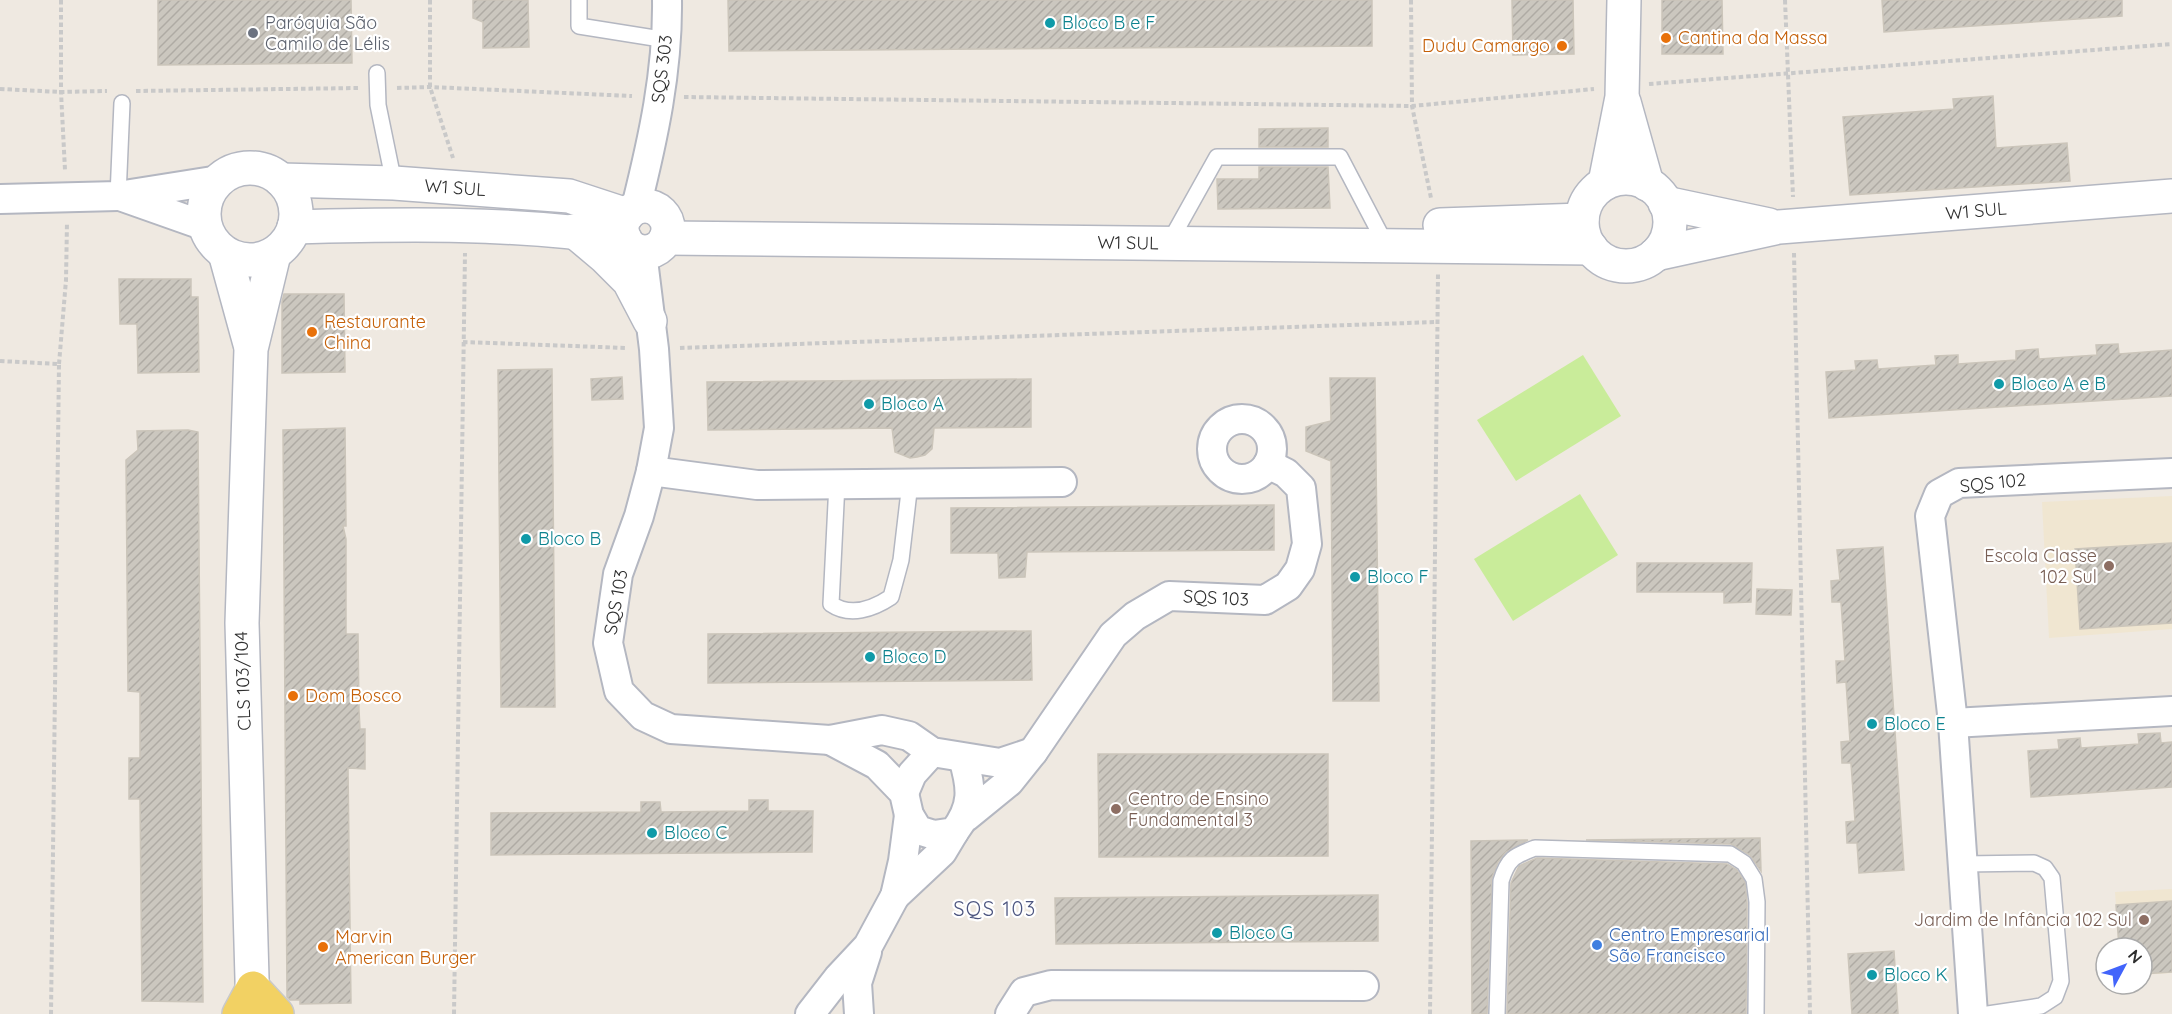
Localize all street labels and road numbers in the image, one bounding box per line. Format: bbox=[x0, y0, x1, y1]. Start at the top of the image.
street label: SQS 303 bbox=[646, 33, 677, 104]
street label: W1 SUL bbox=[424, 174, 487, 201]
street label: W1 SUL bbox=[1944, 196, 2008, 225]
street label: W1 SUL bbox=[1097, 230, 1159, 255]
street label: SQS 102 bbox=[1959, 468, 2027, 497]
street label: SQS 103 bbox=[598, 567, 633, 636]
street label: SQS 103 bbox=[1183, 584, 1250, 611]
street label: CLS 103/104 bbox=[229, 631, 256, 731]

